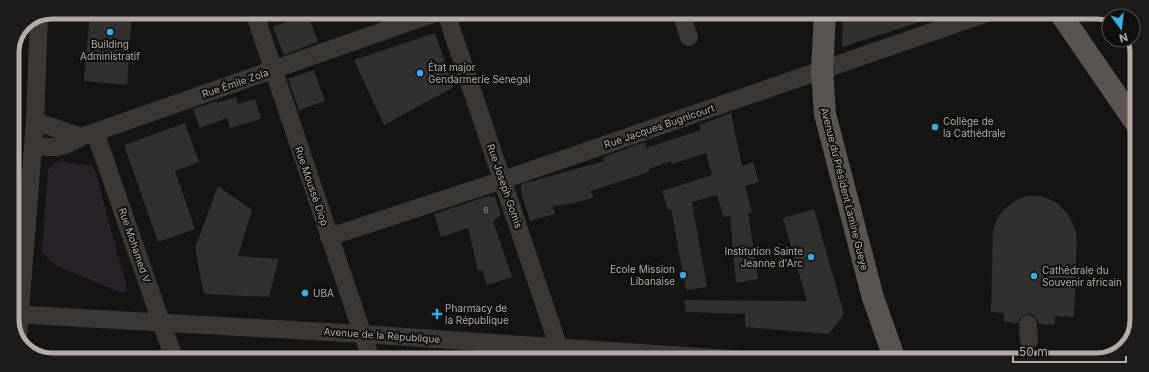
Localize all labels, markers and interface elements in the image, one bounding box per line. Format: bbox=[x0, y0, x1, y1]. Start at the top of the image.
north arrow bbox=[1101, 8, 1141, 48]
marker: Building Administratif bbox=[105, 27, 115, 37]
text: N bbox=[1118, 30, 1129, 46]
place label: Building Administratif bbox=[80, 38, 140, 62]
place label: État major Gendarmerie Senegal bbox=[428, 60, 531, 85]
street label: Rue Émile Zola bbox=[200, 65, 270, 100]
marker: État major Gendarmerie Senegal bbox=[415, 68, 425, 78]
street label: Rue Jacques Bugnicourt bbox=[602, 101, 716, 151]
street label: Avenue du Président Lamine Gueye bbox=[819, 106, 871, 272]
place label: Collège de la Cathédrale bbox=[943, 115, 1006, 139]
marker: Collège de la Cathédrale bbox=[930, 122, 940, 132]
street label: Rue Joseph Gomis bbox=[485, 142, 525, 230]
street label: Rue Moussé Diop bbox=[293, 145, 331, 227]
house number: 6 bbox=[484, 205, 489, 215]
street label: Rue Mohamed V bbox=[117, 206, 153, 284]
place label: Institution Sainte Jeanne d'Arc bbox=[724, 245, 803, 269]
marker: Institution Sainte Jeanne d'Arc bbox=[806, 252, 816, 262]
place label: Ecole Mission Libanaise bbox=[610, 263, 675, 287]
place label: Cathédrale du Souvenir africain bbox=[1042, 264, 1122, 288]
marker: Ecole Mission Libanaise bbox=[678, 270, 688, 280]
marker: Cathédrale du Souvenir africain bbox=[1029, 271, 1039, 281]
place label: UBA bbox=[313, 287, 334, 299]
marker: UBA bbox=[300, 288, 310, 298]
place label: Pharmacy de la République bbox=[445, 302, 509, 326]
marker: Pharmacy de la République bbox=[432, 309, 442, 319]
street label: Avenue de la République bbox=[323, 325, 441, 345]
scale bar bbox=[1013, 338, 1126, 364]
text: 50 m bbox=[1019, 344, 1048, 359]

